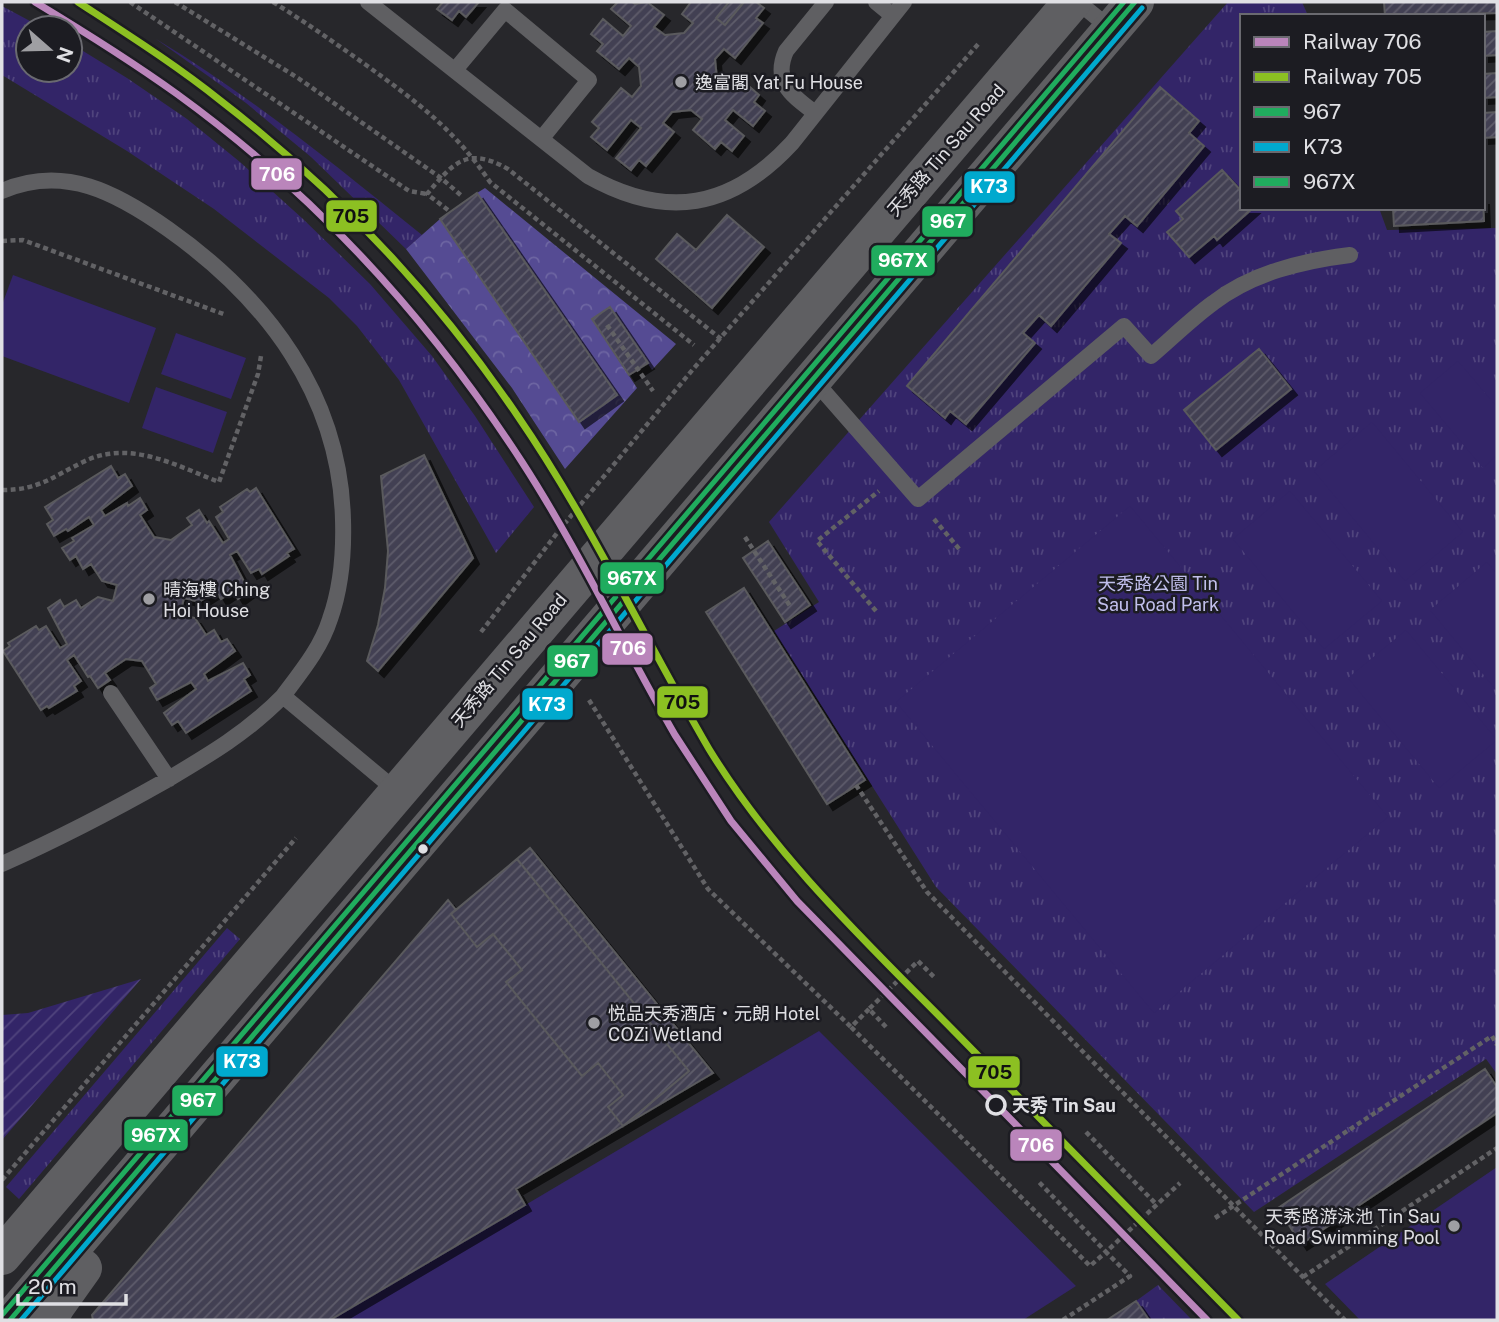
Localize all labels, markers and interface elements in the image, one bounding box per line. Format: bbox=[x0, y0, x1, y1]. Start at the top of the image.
north arrow bbox=[14, 14, 84, 84]
legend bbox=[1240, 14, 1485, 210]
text: Railway 706 bbox=[1303, 29, 1422, 54]
text: N bbox=[52, 44, 78, 66]
text: Railway 705 bbox=[1303, 64, 1422, 89]
place label: 逸富閣 Yat Fu House bbox=[695, 72, 863, 93]
marker: 逸富閣 Yat Fu House bbox=[673, 74, 689, 90]
street label: 天秀路 Tin Sau Road bbox=[883, 80, 1009, 220]
text: 967 bbox=[1303, 99, 1341, 124]
text: K73 bbox=[1303, 134, 1343, 159]
line badge: 706 bbox=[250, 157, 303, 191]
text: 706 bbox=[259, 163, 295, 185]
text: 967X bbox=[1303, 169, 1356, 194]
line badge: K73 bbox=[963, 170, 1016, 204]
text: K73 bbox=[970, 175, 1008, 197]
line badge: 705 bbox=[325, 199, 378, 233]
text: 705 bbox=[333, 205, 369, 227]
line badge: 967 bbox=[921, 205, 974, 238]
text: 967 bbox=[930, 210, 966, 232]
line badge: 967X bbox=[870, 244, 936, 277]
text: 967X bbox=[878, 249, 928, 271]
line badge: 967X bbox=[599, 561, 665, 595]
text: 967X bbox=[607, 567, 657, 589]
park label: 天秀路公園 Tin Sau Road Park bbox=[1097, 573, 1219, 615]
place label: 晴海樓 Ching Hoi House bbox=[163, 579, 270, 621]
street label: 天秀路 Tin Sau Road bbox=[447, 589, 571, 731]
marker: 晴海樓 Ching Hoi House bbox=[141, 591, 157, 607]
line badge: 706 bbox=[601, 632, 654, 666]
text: 706 bbox=[610, 637, 646, 659]
line badge: 967 bbox=[546, 644, 599, 678]
text: 967 bbox=[554, 650, 590, 672]
line badge: 705 bbox=[656, 685, 709, 719]
line badge: K73 bbox=[521, 687, 574, 721]
text: 705 bbox=[664, 691, 700, 713]
text: K73 bbox=[528, 693, 566, 715]
unlabelled marker bbox=[416, 842, 430, 856]
place label: 悦品天秀酒店‧元朗 Hotel COZi Wetland bbox=[608, 1003, 820, 1045]
marker: 悦品天秀酒店‧元朗 Hotel COZi Wetland bbox=[586, 1015, 602, 1031]
line badge: K73 bbox=[215, 1045, 269, 1078]
text: K73 bbox=[223, 1050, 261, 1072]
line badge: 705 bbox=[967, 1055, 1021, 1089]
text: 705 bbox=[976, 1061, 1012, 1083]
line badge: 967 bbox=[171, 1084, 224, 1117]
text: 967 bbox=[180, 1089, 216, 1111]
marker: 天秀 Tin Sau bbox=[986, 1095, 1006, 1115]
place label: 天秀 Tin Sau bbox=[1012, 1095, 1116, 1116]
line badge: 967X bbox=[123, 1118, 189, 1152]
text: 967X bbox=[131, 1124, 181, 1146]
line badge: 706 bbox=[1009, 1128, 1063, 1162]
text: 706 bbox=[1018, 1134, 1054, 1156]
place label: 天秀路游泳池 Tin Sau Road Swimming Pool bbox=[1263, 1206, 1440, 1248]
marker: 天秀路游泳池 Tin Sau Road Swimming Pool bbox=[1446, 1218, 1462, 1234]
scale bar bbox=[18, 1262, 126, 1306]
text: 20 m bbox=[28, 1274, 77, 1299]

